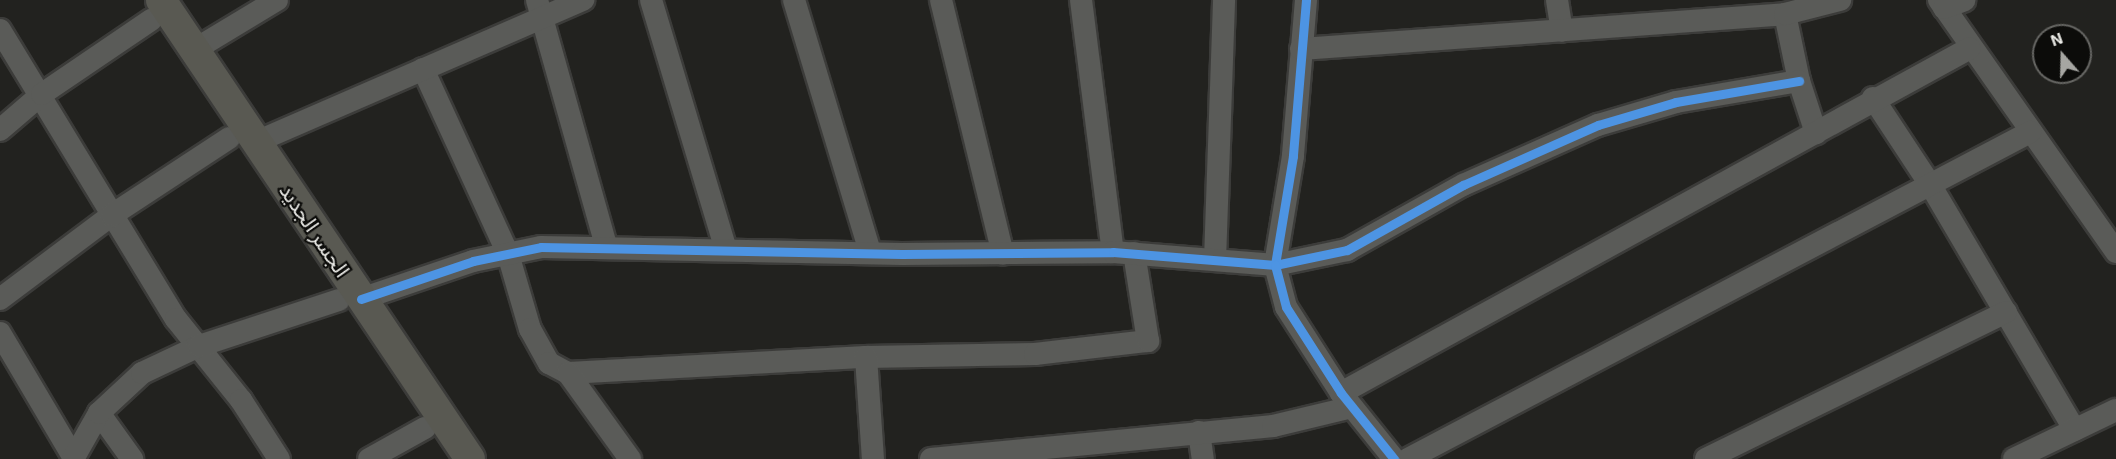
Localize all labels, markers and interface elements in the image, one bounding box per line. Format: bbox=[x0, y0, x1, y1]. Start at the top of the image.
north arrow bbox=[2032, 24, 2092, 84]
text: N bbox=[2048, 28, 2065, 49]
street label: الجسر الجديد bbox=[275, 179, 355, 281]

